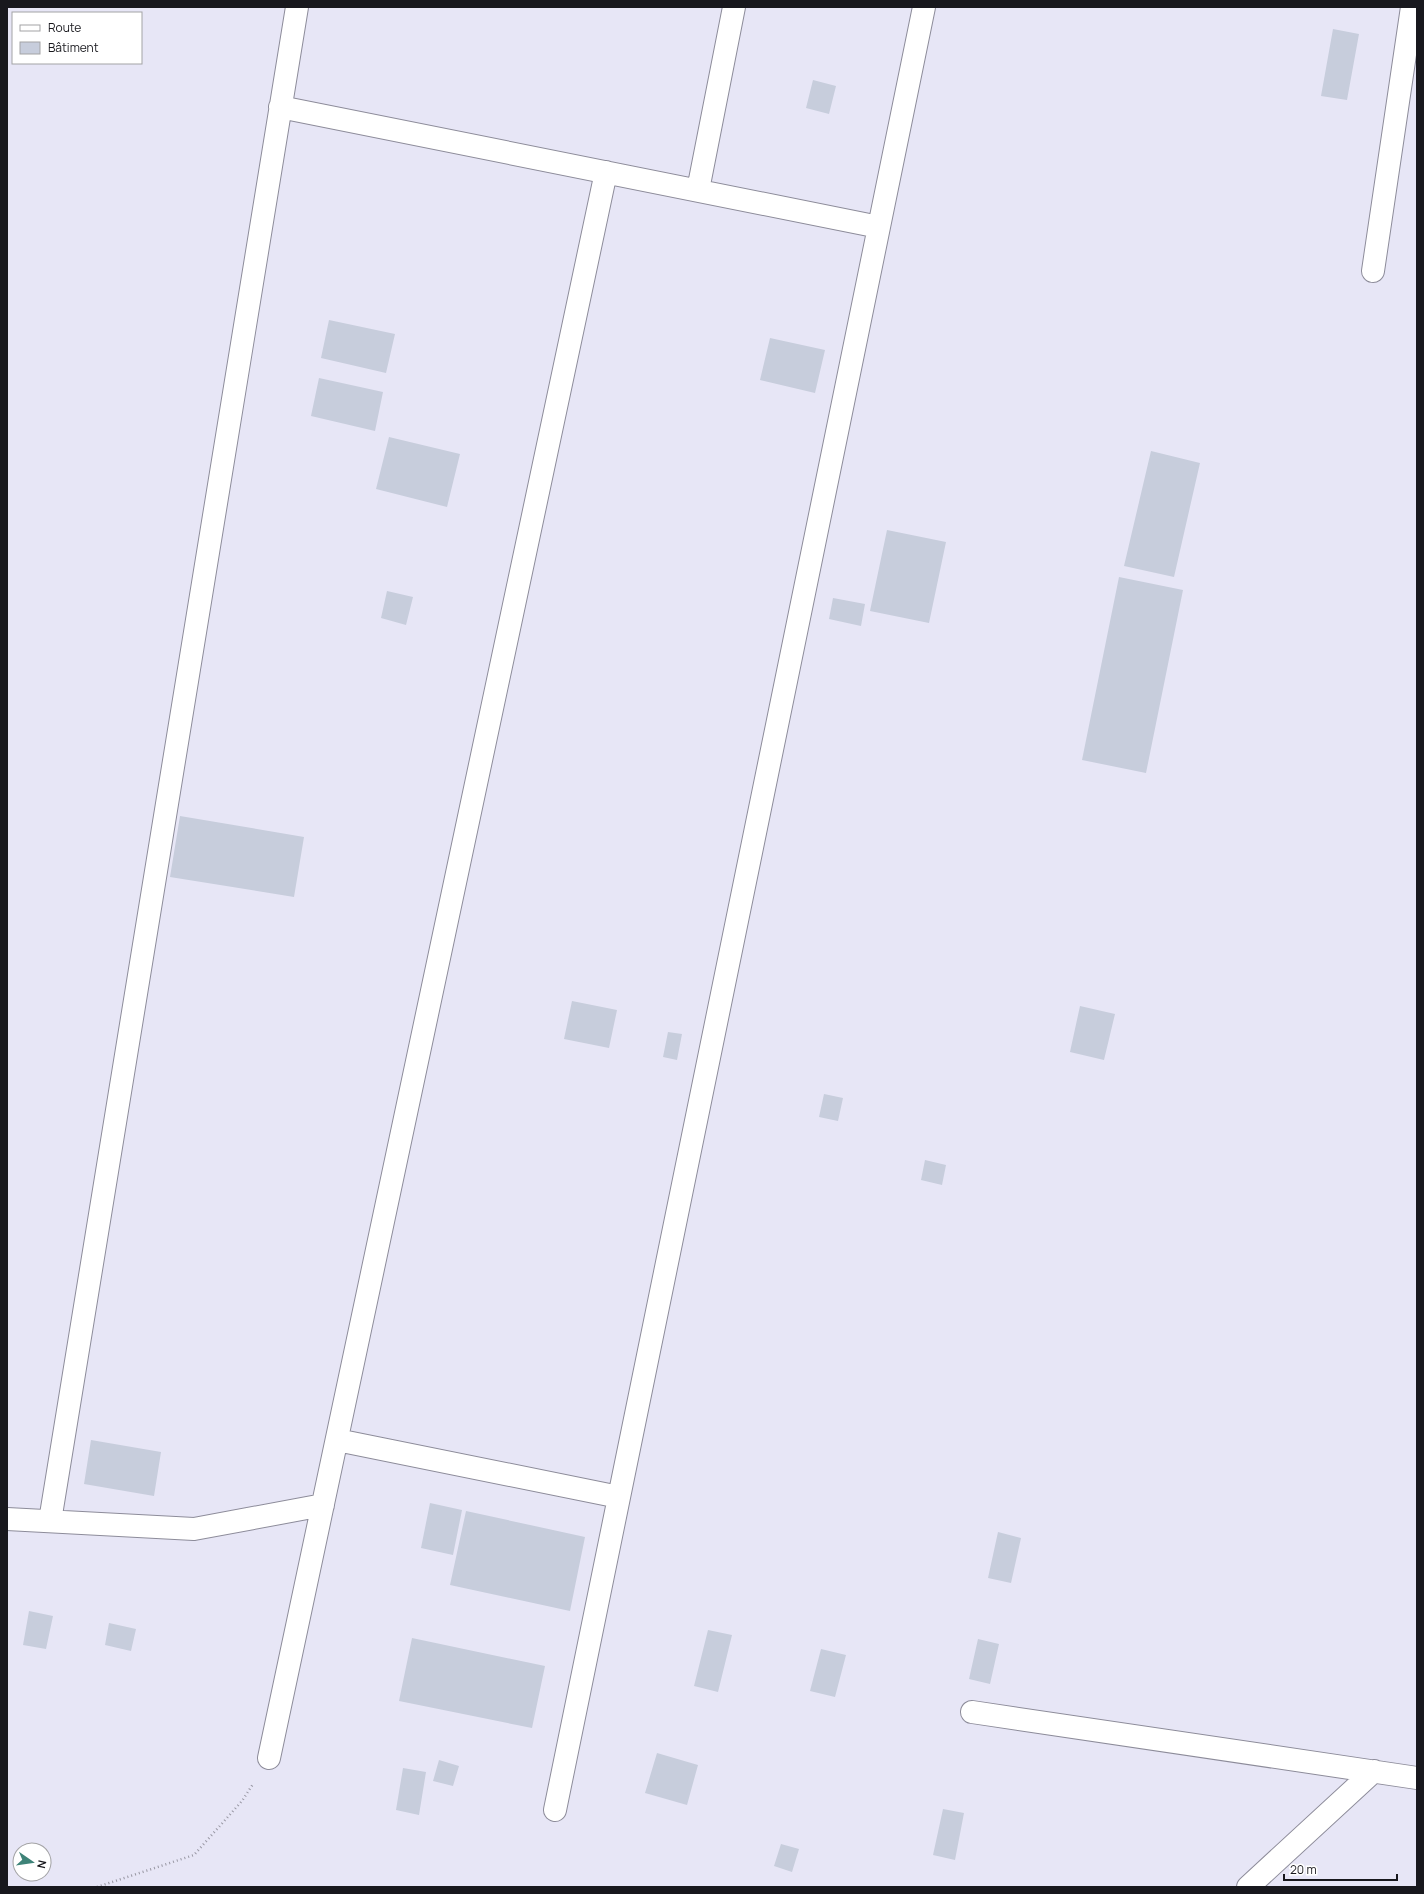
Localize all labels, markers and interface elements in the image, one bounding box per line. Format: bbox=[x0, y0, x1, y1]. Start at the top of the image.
legend bbox=[12, 12, 142, 64]
text: Route bbox=[48, 19, 81, 36]
text: Bâtiment bbox=[48, 39, 99, 56]
north arrow bbox=[12, 1842, 52, 1882]
scale bar bbox=[1284, 1856, 1397, 1882]
text: N bbox=[34, 1859, 50, 1870]
text: 20 m bbox=[1290, 1861, 1317, 1878]

